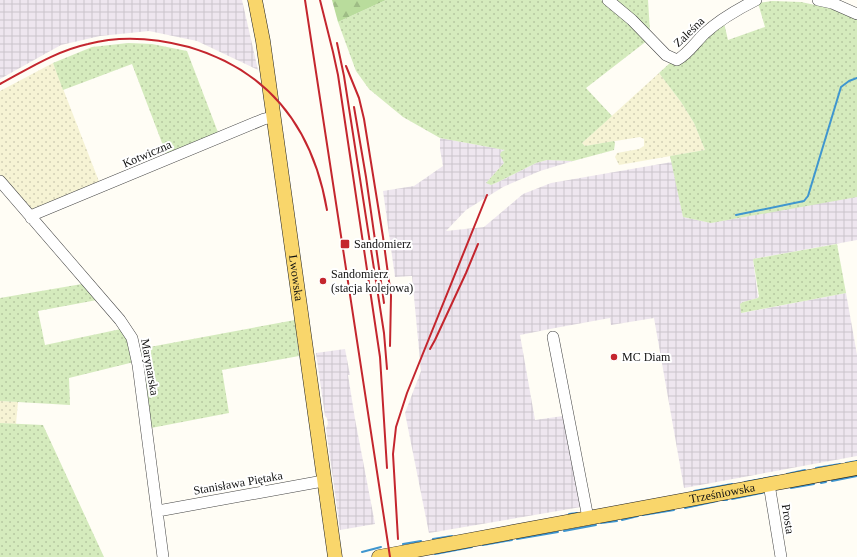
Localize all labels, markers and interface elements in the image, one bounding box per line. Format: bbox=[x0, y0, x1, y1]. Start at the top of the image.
street label: Zaleśna bbox=[671, 14, 708, 50]
street label: Kotwiczna bbox=[120, 137, 174, 171]
place label: Sandomierz bbox=[354, 237, 411, 251]
marker: Sandomierz bbox=[339, 238, 351, 250]
street label: Lwowska bbox=[286, 254, 306, 303]
place label: Sandomierz (stacja kolejowa) bbox=[331, 267, 413, 295]
marker: Sandomierz (stacja kolejowa) bbox=[318, 276, 328, 286]
street label: Marynarska bbox=[138, 338, 162, 397]
place label: MC Diam bbox=[622, 350, 671, 364]
marker: MC Diam bbox=[609, 352, 619, 362]
street label: Stanisława Piętaka bbox=[192, 468, 284, 498]
street label: Trześniowska bbox=[688, 480, 757, 506]
street label: Prosta bbox=[779, 503, 797, 536]

